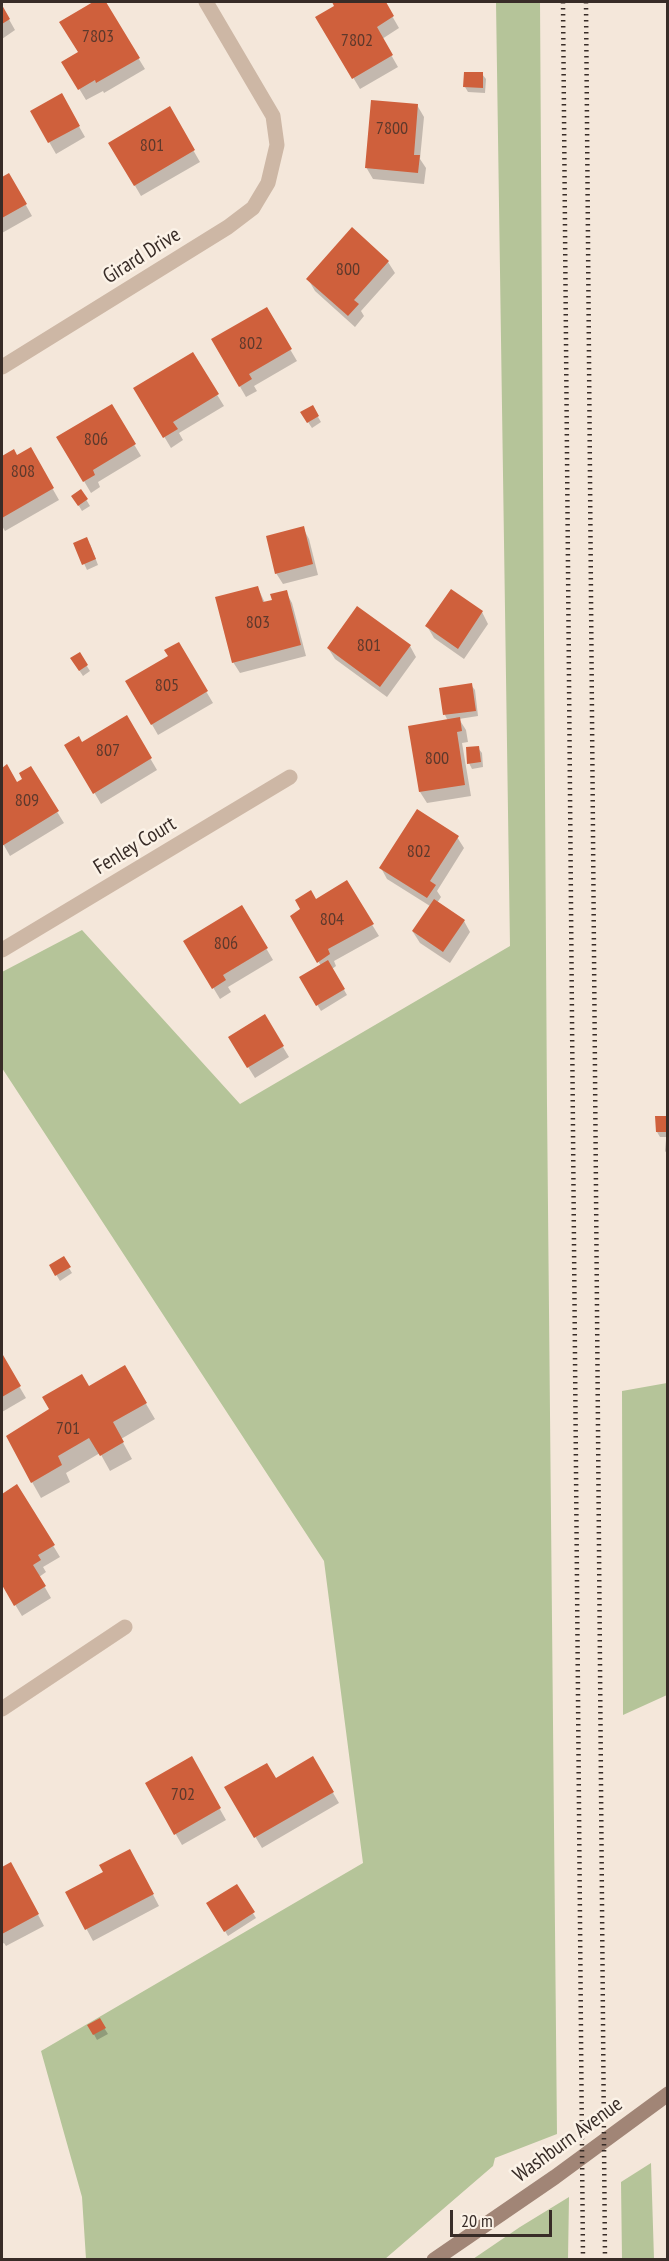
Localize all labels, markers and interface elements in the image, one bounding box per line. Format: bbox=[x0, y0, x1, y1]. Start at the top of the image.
house number: 7803 bbox=[82, 26, 114, 48]
house number: 7802 bbox=[341, 30, 373, 52]
house number: 7800 bbox=[376, 118, 408, 140]
house number: 801 bbox=[140, 135, 164, 157]
street label: Girard Drive bbox=[99, 222, 185, 290]
house number: 800 bbox=[336, 259, 360, 281]
house number: 802 bbox=[239, 333, 263, 355]
house number: 806 bbox=[84, 429, 108, 451]
house number: 808 bbox=[11, 461, 35, 483]
house number: 803 bbox=[246, 612, 270, 634]
house number: 801 bbox=[357, 635, 381, 657]
house number: 805 bbox=[155, 675, 179, 697]
house number: 807 bbox=[96, 740, 120, 762]
house number: 800 bbox=[425, 748, 449, 770]
house number: 809 bbox=[15, 790, 39, 812]
street label: Fenley Court bbox=[89, 812, 181, 880]
house number: 802 bbox=[407, 841, 431, 863]
house number: 804 bbox=[320, 909, 344, 931]
house number: 806 bbox=[214, 933, 238, 955]
house number: 701 bbox=[56, 1418, 80, 1440]
house number: 702 bbox=[171, 1784, 195, 1806]
street label: Washburn Avenue bbox=[508, 2092, 628, 2188]
scale bar bbox=[453, 2198, 555, 2236]
text: 20 m bbox=[461, 2209, 493, 2232]

